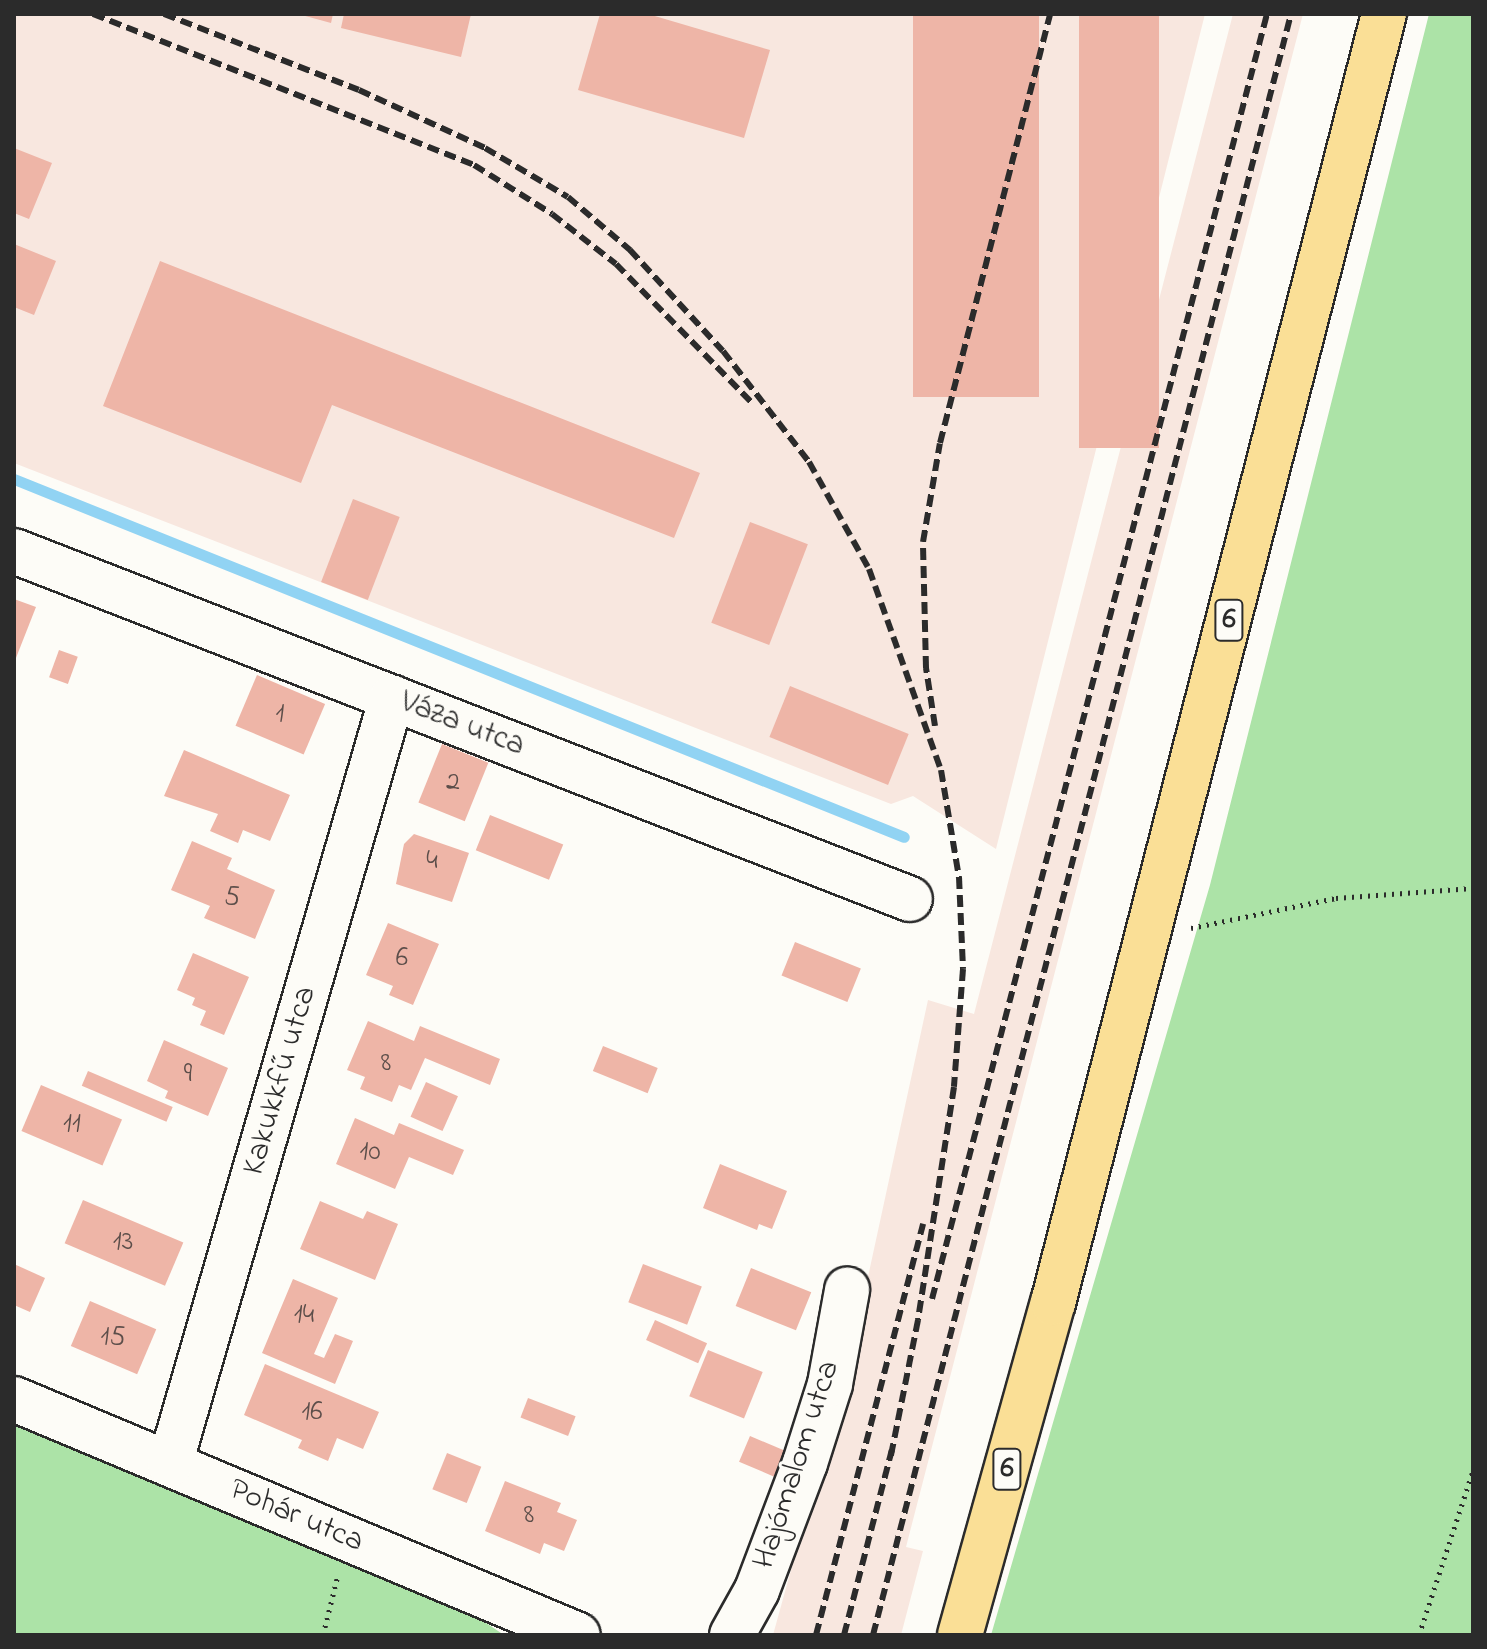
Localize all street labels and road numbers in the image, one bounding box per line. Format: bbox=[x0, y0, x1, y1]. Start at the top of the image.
road number: 6 bbox=[1213, 594, 1245, 646]
street label: Váza utca bbox=[394, 684, 530, 766]
street label: Kakukkfű utca bbox=[236, 982, 326, 1180]
street label: Hajómalom utca bbox=[746, 1356, 850, 1574]
road number: 6 bbox=[991, 1443, 1023, 1495]
street label: Pohár utca bbox=[223, 1472, 369, 1562]

